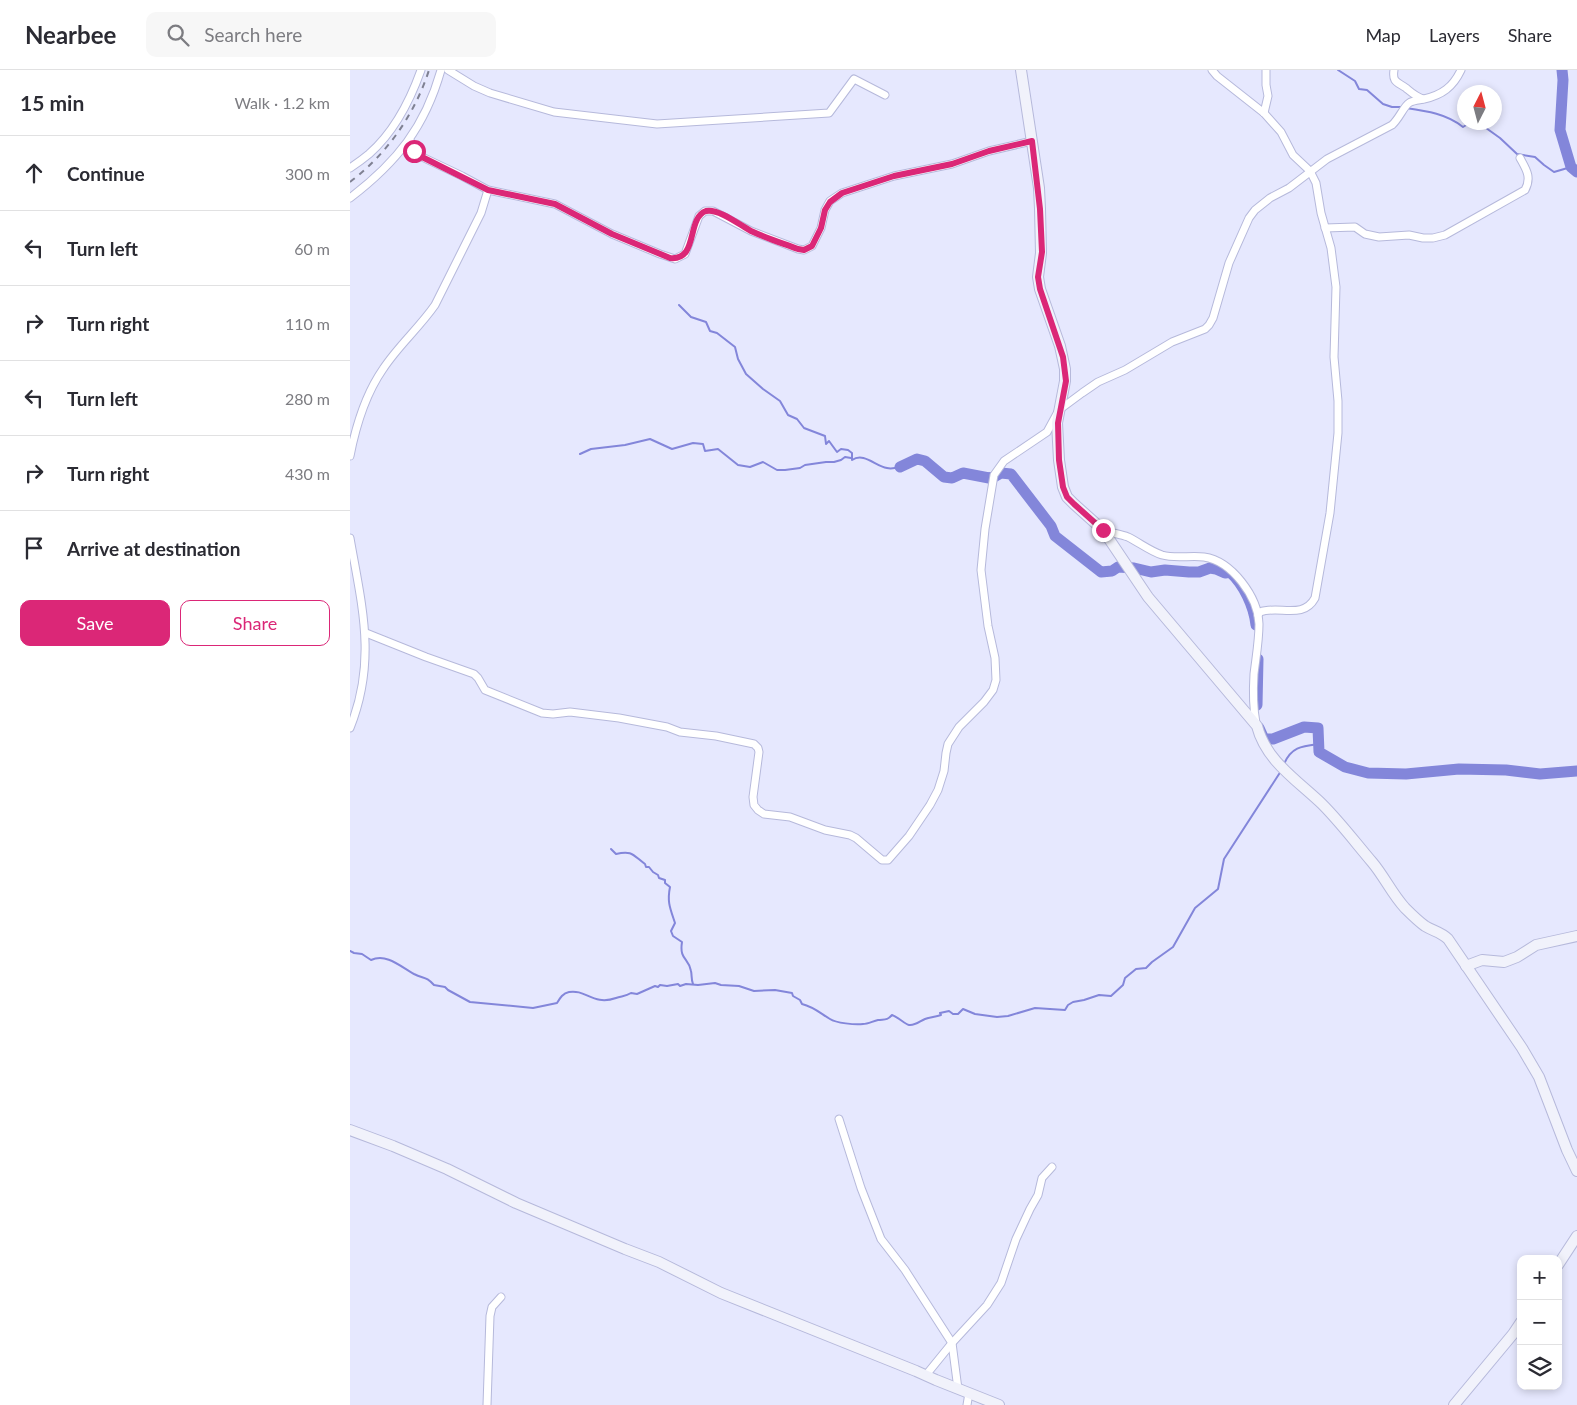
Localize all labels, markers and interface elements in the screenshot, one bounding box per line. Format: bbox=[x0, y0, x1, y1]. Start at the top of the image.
search box bbox=[146, 12, 496, 57]
text: Nearbee bbox=[25, 20, 116, 49]
icon: search bbox=[164, 21, 192, 49]
text: Search here bbox=[204, 23, 302, 46]
text: Map bbox=[1365, 24, 1401, 46]
text: Layers bbox=[1429, 24, 1480, 46]
text: Share bbox=[1508, 24, 1552, 46]
north arrow bbox=[1457, 85, 1502, 130]
text: 15 min bbox=[20, 90, 84, 115]
text: Walk · 1.2 km bbox=[234, 93, 330, 112]
route start bbox=[403, 140, 426, 163]
icon: ahead bbox=[20, 159, 48, 187]
text: Continue bbox=[67, 162, 145, 185]
text: 300 m bbox=[285, 164, 330, 183]
icon: left bbox=[20, 234, 48, 262]
text: Turn left bbox=[67, 237, 138, 260]
text: 60 m bbox=[294, 239, 330, 258]
icon: right bbox=[20, 309, 48, 337]
text: Turn right bbox=[67, 312, 149, 335]
text: 110 m bbox=[285, 314, 330, 333]
icon: left bbox=[20, 384, 48, 412]
text: Turn left bbox=[67, 387, 138, 410]
text: 280 m bbox=[285, 389, 330, 408]
icon: right bbox=[20, 459, 48, 487]
text: Turn right bbox=[67, 462, 149, 485]
text: 430 m bbox=[285, 464, 330, 483]
route end bbox=[1092, 519, 1115, 542]
icon: arrive bbox=[20, 534, 48, 562]
text: Arrive at destination bbox=[67, 537, 240, 560]
button: Save bbox=[20, 600, 170, 646]
button: Share bbox=[180, 600, 330, 646]
map controls bbox=[1517, 1255, 1562, 1390]
button: + bbox=[1517, 1255, 1562, 1300]
button: − bbox=[1517, 1300, 1562, 1345]
button: layers bbox=[1517, 1345, 1562, 1390]

